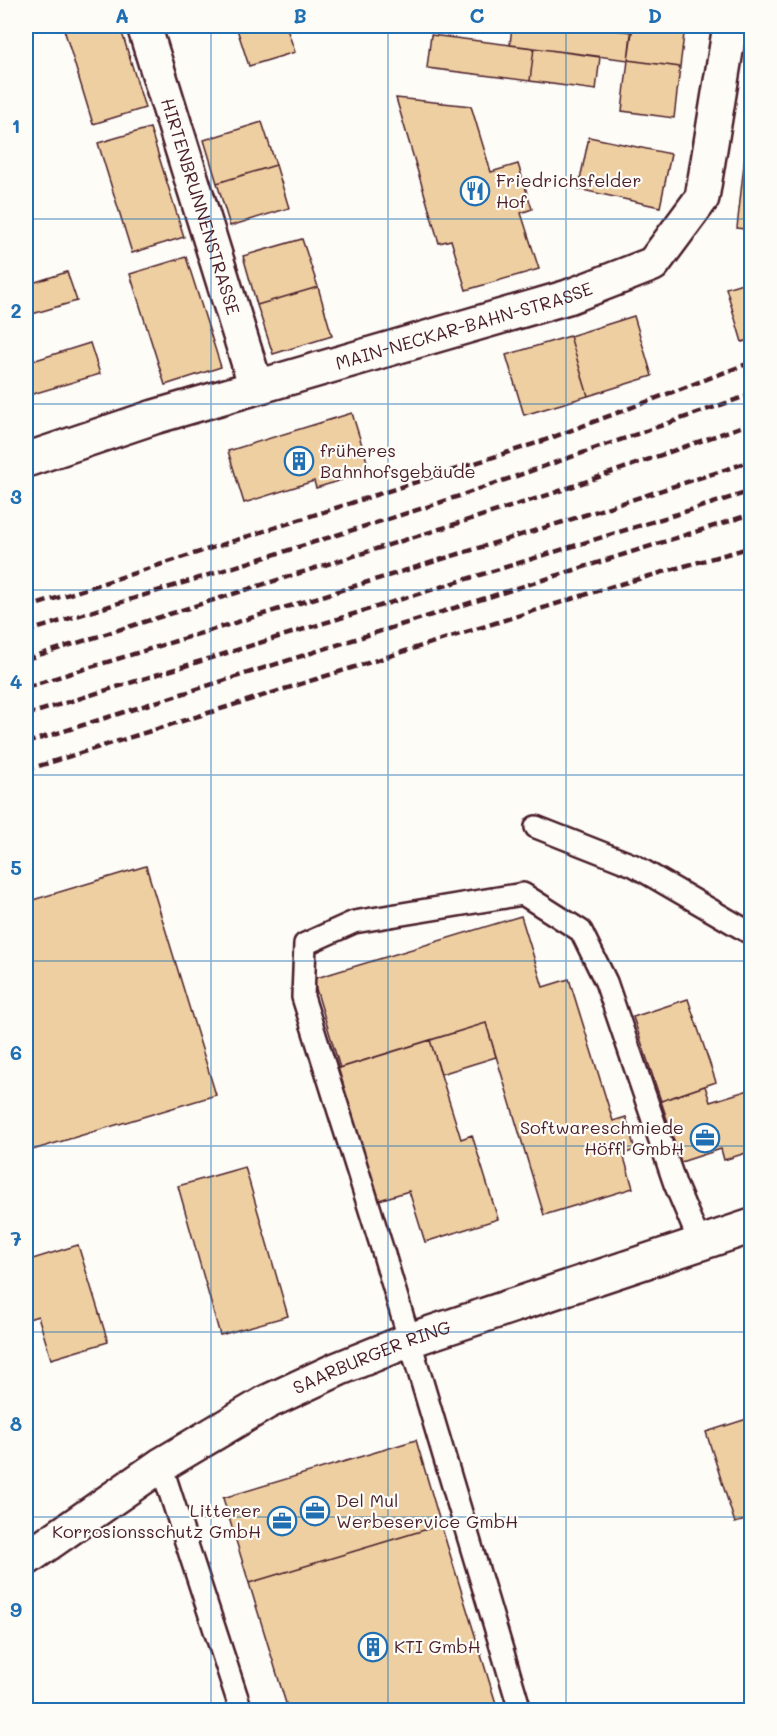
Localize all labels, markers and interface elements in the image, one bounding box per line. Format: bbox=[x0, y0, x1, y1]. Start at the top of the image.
text: A bbox=[115, 2, 129, 28]
text: B bbox=[293, 2, 307, 28]
text: C bbox=[470, 2, 485, 28]
text: D bbox=[648, 2, 662, 28]
street label: HIRTENBRUNNENSTRASSE bbox=[156, 95, 246, 318]
text: 1 bbox=[12, 112, 20, 138]
place label: Friedrichsfelder Hof bbox=[496, 168, 641, 213]
restaurant icon: Friedrichsfelder Hof bbox=[459, 175, 491, 207]
street label: MAIN-NECKAR-BAHN-STRASSE bbox=[332, 276, 596, 375]
text: 2 bbox=[10, 297, 22, 323]
place label: früheres Bahnhofsgebäude bbox=[320, 438, 476, 483]
building icon: früheres Bahnhofsgebäude bbox=[283, 445, 315, 477]
text: 3 bbox=[10, 483, 22, 509]
text: 4 bbox=[10, 668, 23, 694]
text: 5 bbox=[10, 854, 22, 880]
text: 6 bbox=[10, 1039, 22, 1065]
place label: Softwareschmiede Höffl GmbH bbox=[520, 1115, 684, 1160]
office icon: Softwareschmiede Höffl GmbH bbox=[689, 1122, 721, 1154]
text: 7 bbox=[10, 1225, 22, 1251]
street label: SAARBURGER RING bbox=[289, 1314, 454, 1399]
text: 8 bbox=[10, 1410, 22, 1436]
place label: Del Mul Werbeservice GmbH bbox=[336, 1488, 518, 1533]
office icon: Del Mul Werbeservice GmbH bbox=[299, 1495, 331, 1527]
place label: Litterer Korrosionsschutz GmbH bbox=[52, 1498, 261, 1543]
office icon: Litterer Korrosionsschutz GmbH bbox=[266, 1505, 298, 1537]
text: 9 bbox=[10, 1596, 22, 1622]
building icon: KTI GmbH bbox=[357, 1631, 389, 1663]
place label: KTI GmbH bbox=[394, 1634, 481, 1658]

